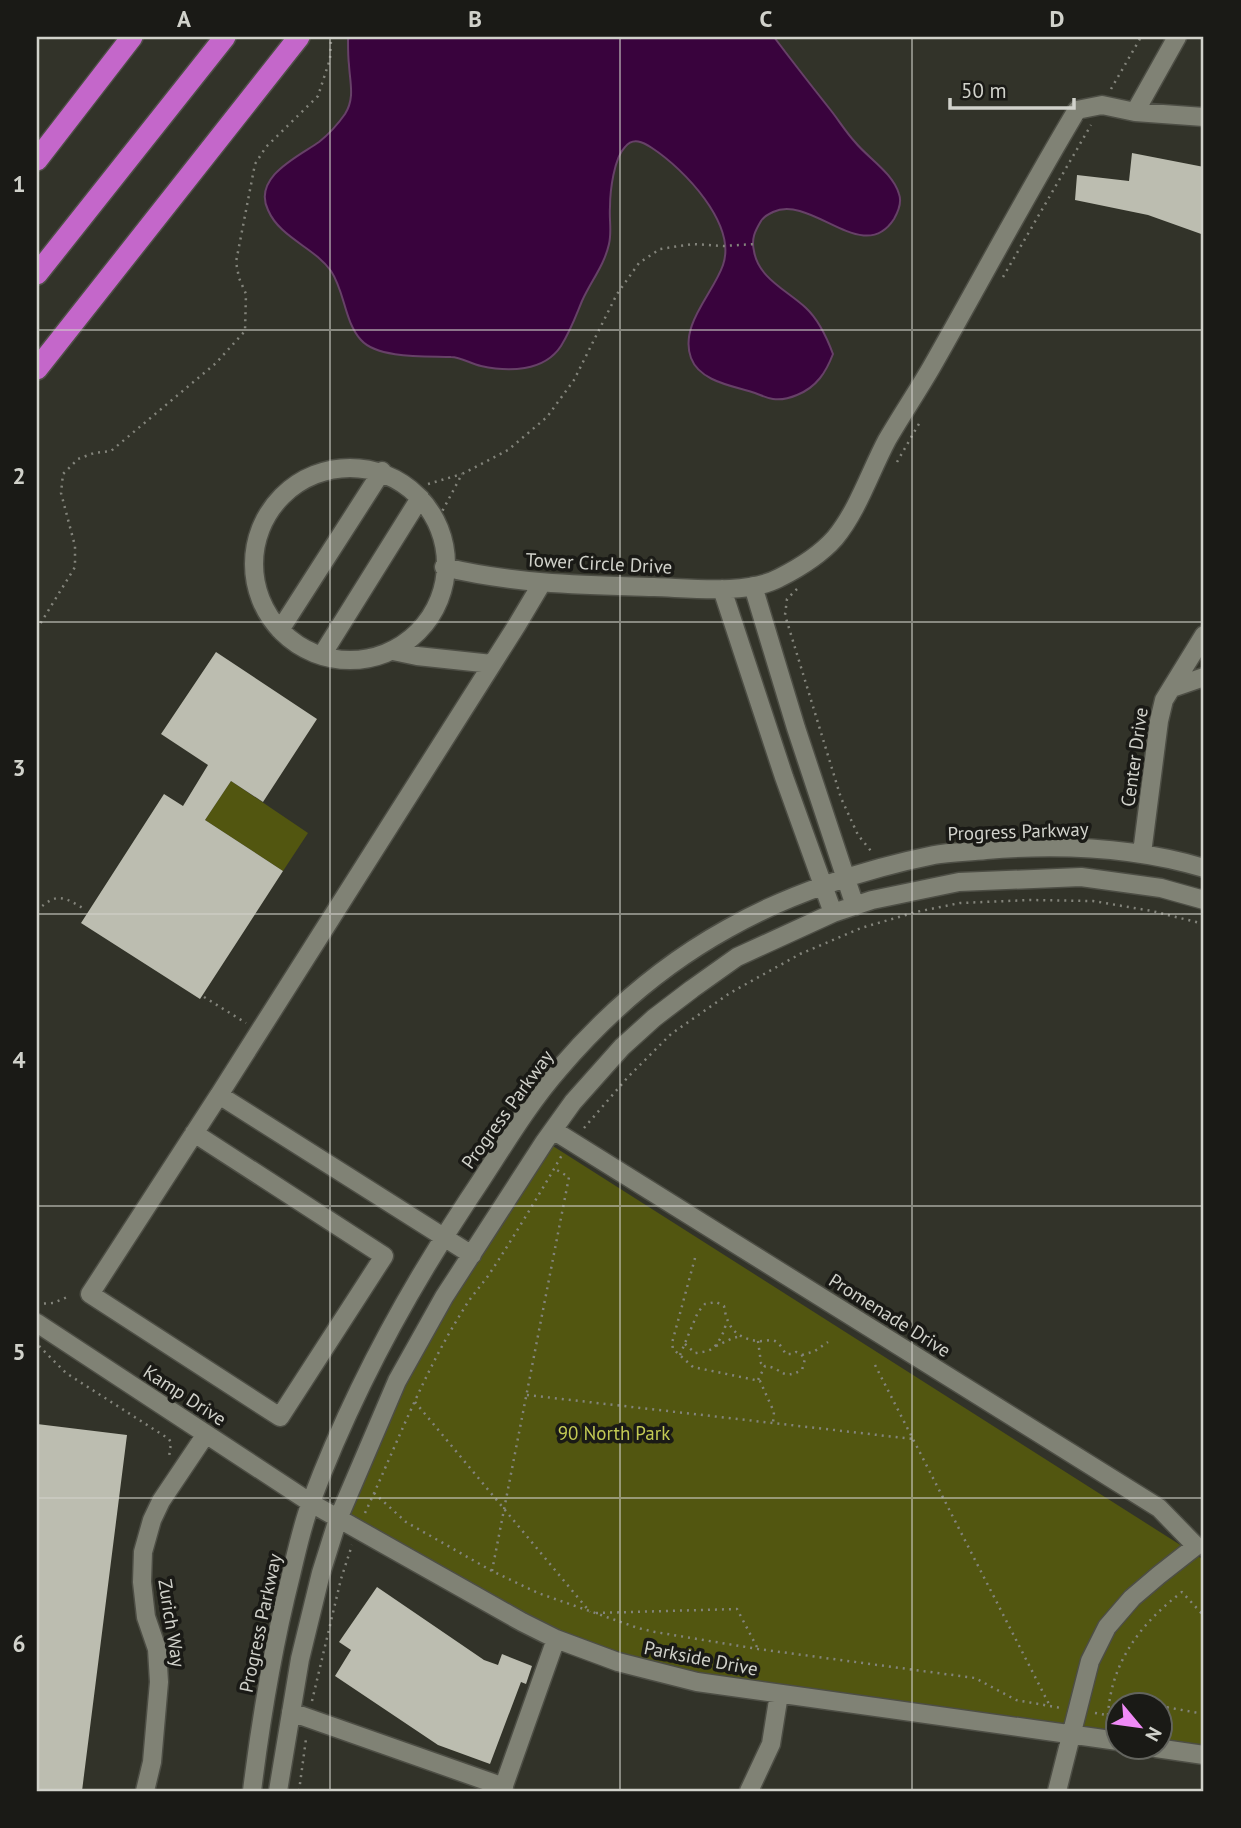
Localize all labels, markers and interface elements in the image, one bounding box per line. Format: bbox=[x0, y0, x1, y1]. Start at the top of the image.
text: A bbox=[177, 4, 191, 33]
text: B bbox=[468, 4, 482, 33]
text: C bbox=[760, 4, 773, 33]
text: D bbox=[1050, 4, 1064, 33]
scale bar bbox=[950, 66, 1075, 110]
text: 50 m bbox=[961, 77, 1007, 104]
text: 1 bbox=[12, 169, 26, 198]
text: 2 bbox=[12, 461, 26, 490]
street label: Tower Circle Drive bbox=[525, 547, 673, 579]
street label: Center Drive bbox=[1115, 706, 1153, 808]
text: 3 bbox=[12, 753, 26, 782]
street label: Progress Parkway bbox=[947, 817, 1089, 845]
text: 4 bbox=[12, 1045, 26, 1074]
street label: Progress Parkway bbox=[456, 1045, 558, 1173]
street label: Promenade Drive bbox=[825, 1268, 955, 1362]
text: 5 bbox=[12, 1337, 26, 1366]
street label: Kamp Drive bbox=[139, 1359, 231, 1431]
park label: 90 North Park bbox=[558, 1421, 670, 1445]
street label: Progress Parkway bbox=[234, 1551, 286, 1695]
street label: Zurich Way bbox=[153, 1577, 191, 1669]
text: 6 bbox=[12, 1629, 26, 1658]
street label: Parkside Drive bbox=[642, 1635, 760, 1681]
north arrow bbox=[1104, 1692, 1174, 1762]
text: N bbox=[1140, 1723, 1167, 1746]

